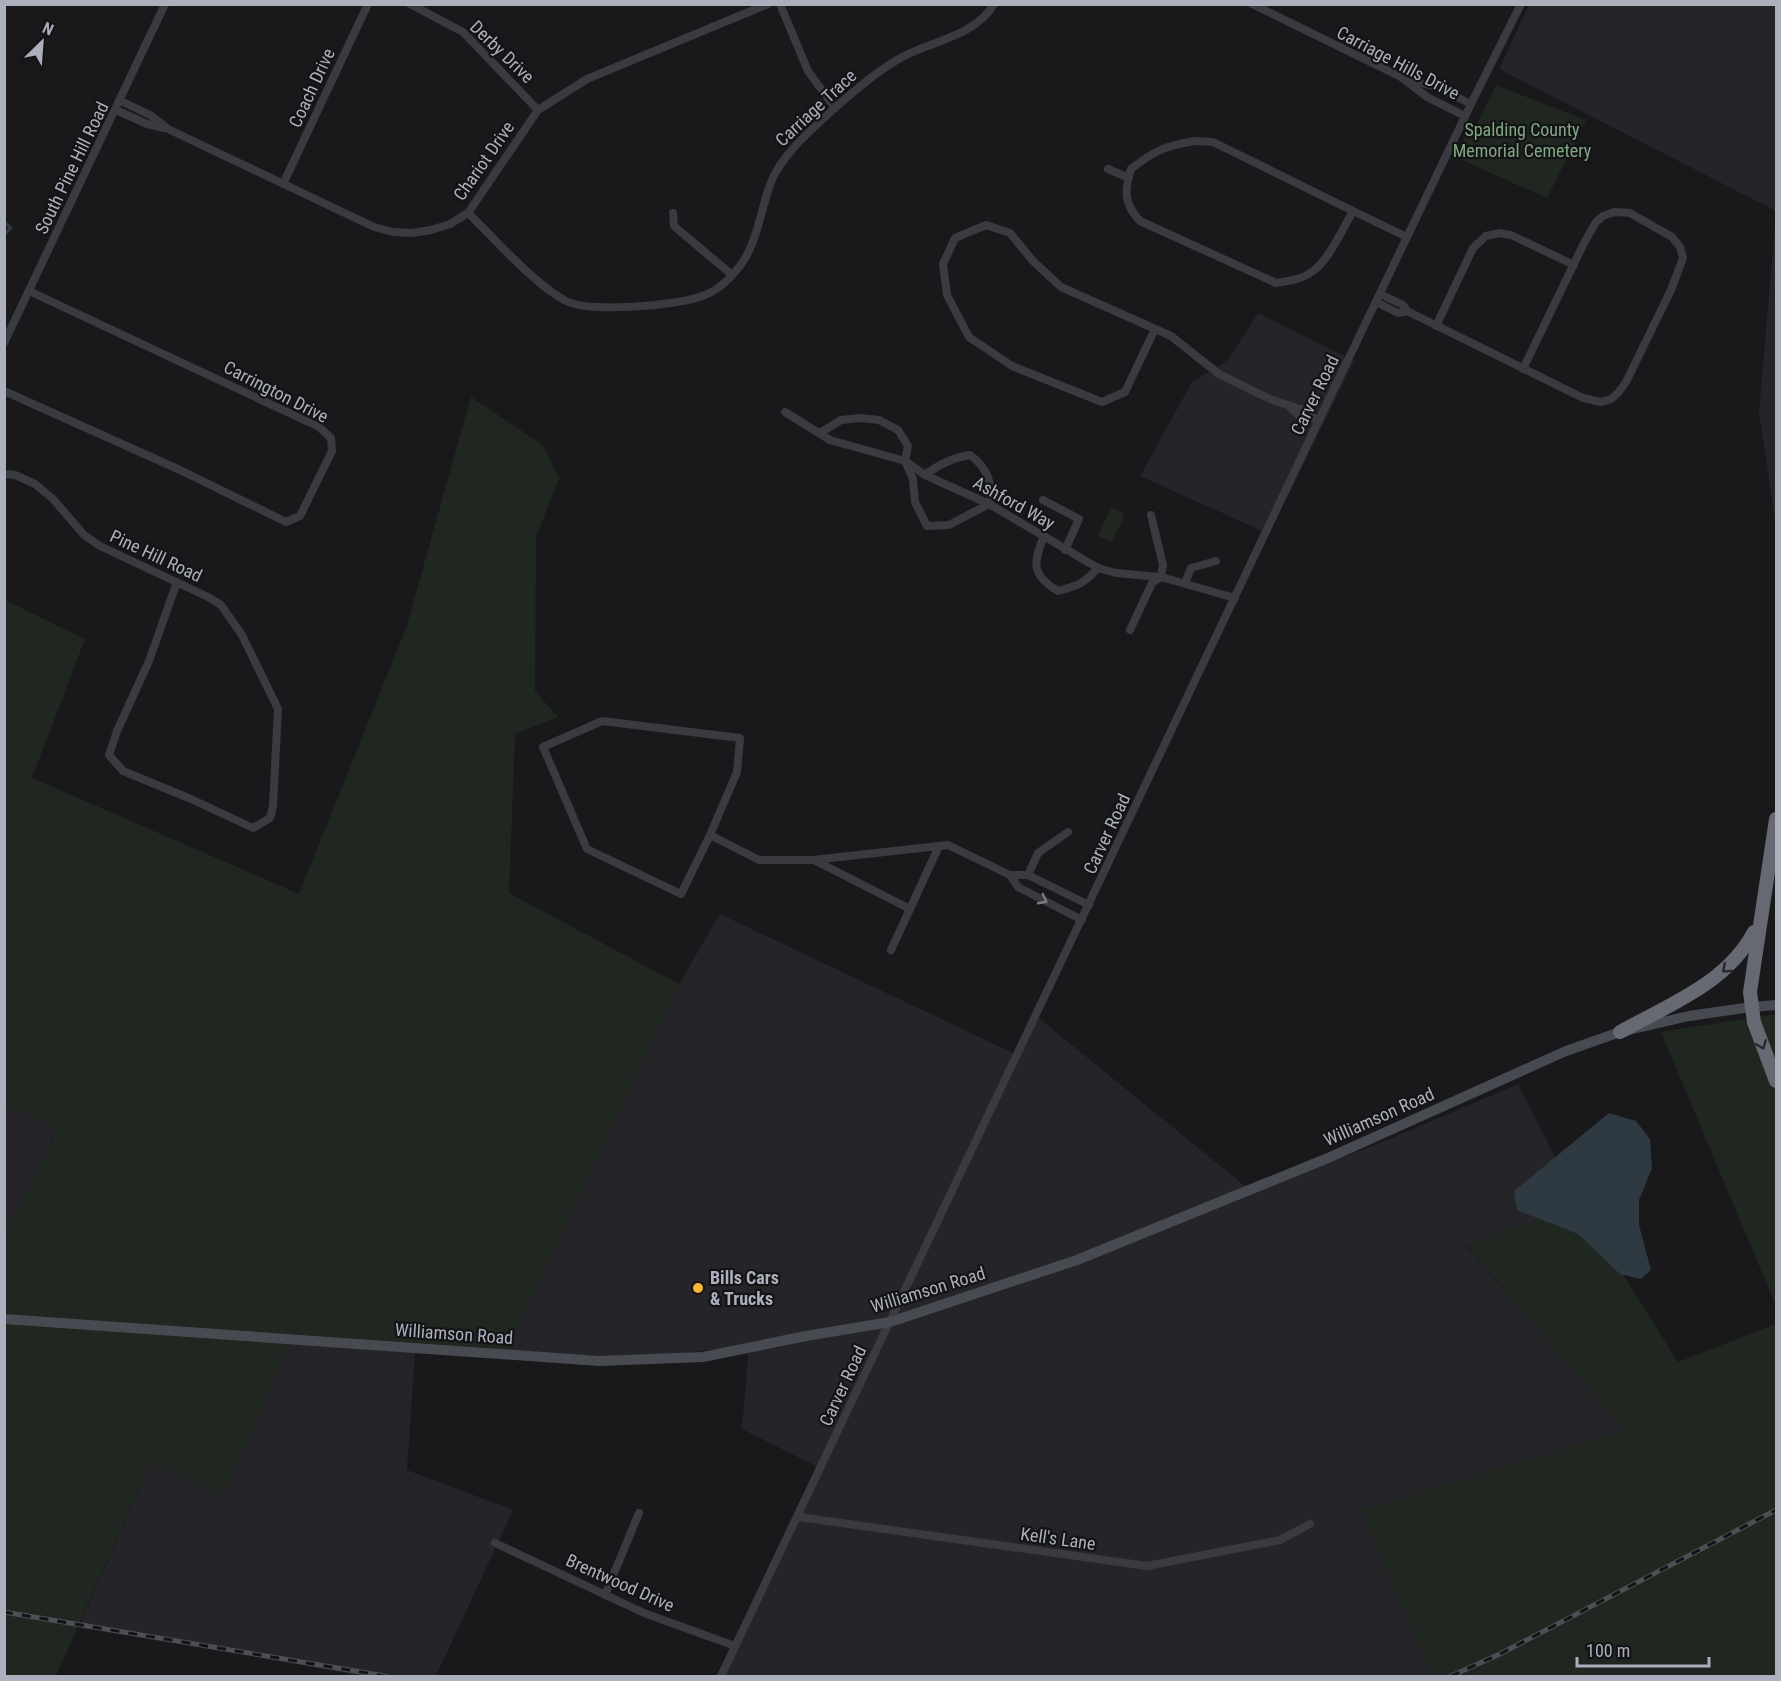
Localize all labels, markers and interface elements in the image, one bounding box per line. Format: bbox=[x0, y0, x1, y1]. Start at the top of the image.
north arrow bbox=[12, 12, 72, 72]
street label: Derby Drive bbox=[466, 16, 539, 87]
text: N bbox=[40, 18, 57, 40]
street label: Carriage Hills Drive bbox=[1333, 21, 1463, 104]
street label: Coach Drive bbox=[284, 45, 339, 131]
street label: Carriage Trace bbox=[771, 65, 860, 150]
street label: South Pine Hill Road bbox=[30, 98, 113, 237]
street label: Chariot Drive bbox=[449, 117, 518, 204]
park label: Spalding County Memorial Cemetery bbox=[1453, 119, 1592, 161]
street label: Carver Road bbox=[1286, 351, 1343, 438]
street label: Carrington Drive bbox=[220, 356, 332, 427]
street label: Ashford Way bbox=[970, 472, 1059, 534]
street label: Pine Hill Road bbox=[107, 525, 206, 586]
street label: Carver Road bbox=[1079, 790, 1134, 877]
one-way arrow bbox=[1037, 893, 1048, 904]
one-way arrow bbox=[1722, 962, 1732, 973]
one-way arrow bbox=[1755, 1038, 1767, 1049]
street label: Williamson Road bbox=[1320, 1083, 1437, 1150]
street label: Williamson Road bbox=[868, 1262, 988, 1317]
place label: Bills Cars & Trucks bbox=[710, 1267, 779, 1309]
marker: Bills Cars & Trucks bbox=[691, 1281, 705, 1295]
street label: Williamson Road bbox=[394, 1319, 514, 1348]
street label: Carver Road bbox=[815, 1342, 870, 1429]
street label: Kell's Lane bbox=[1019, 1523, 1097, 1554]
street label: Brentwood Drive bbox=[563, 1549, 678, 1616]
scale bar bbox=[1577, 1630, 1709, 1668]
text: 100 m bbox=[1586, 1640, 1630, 1661]

